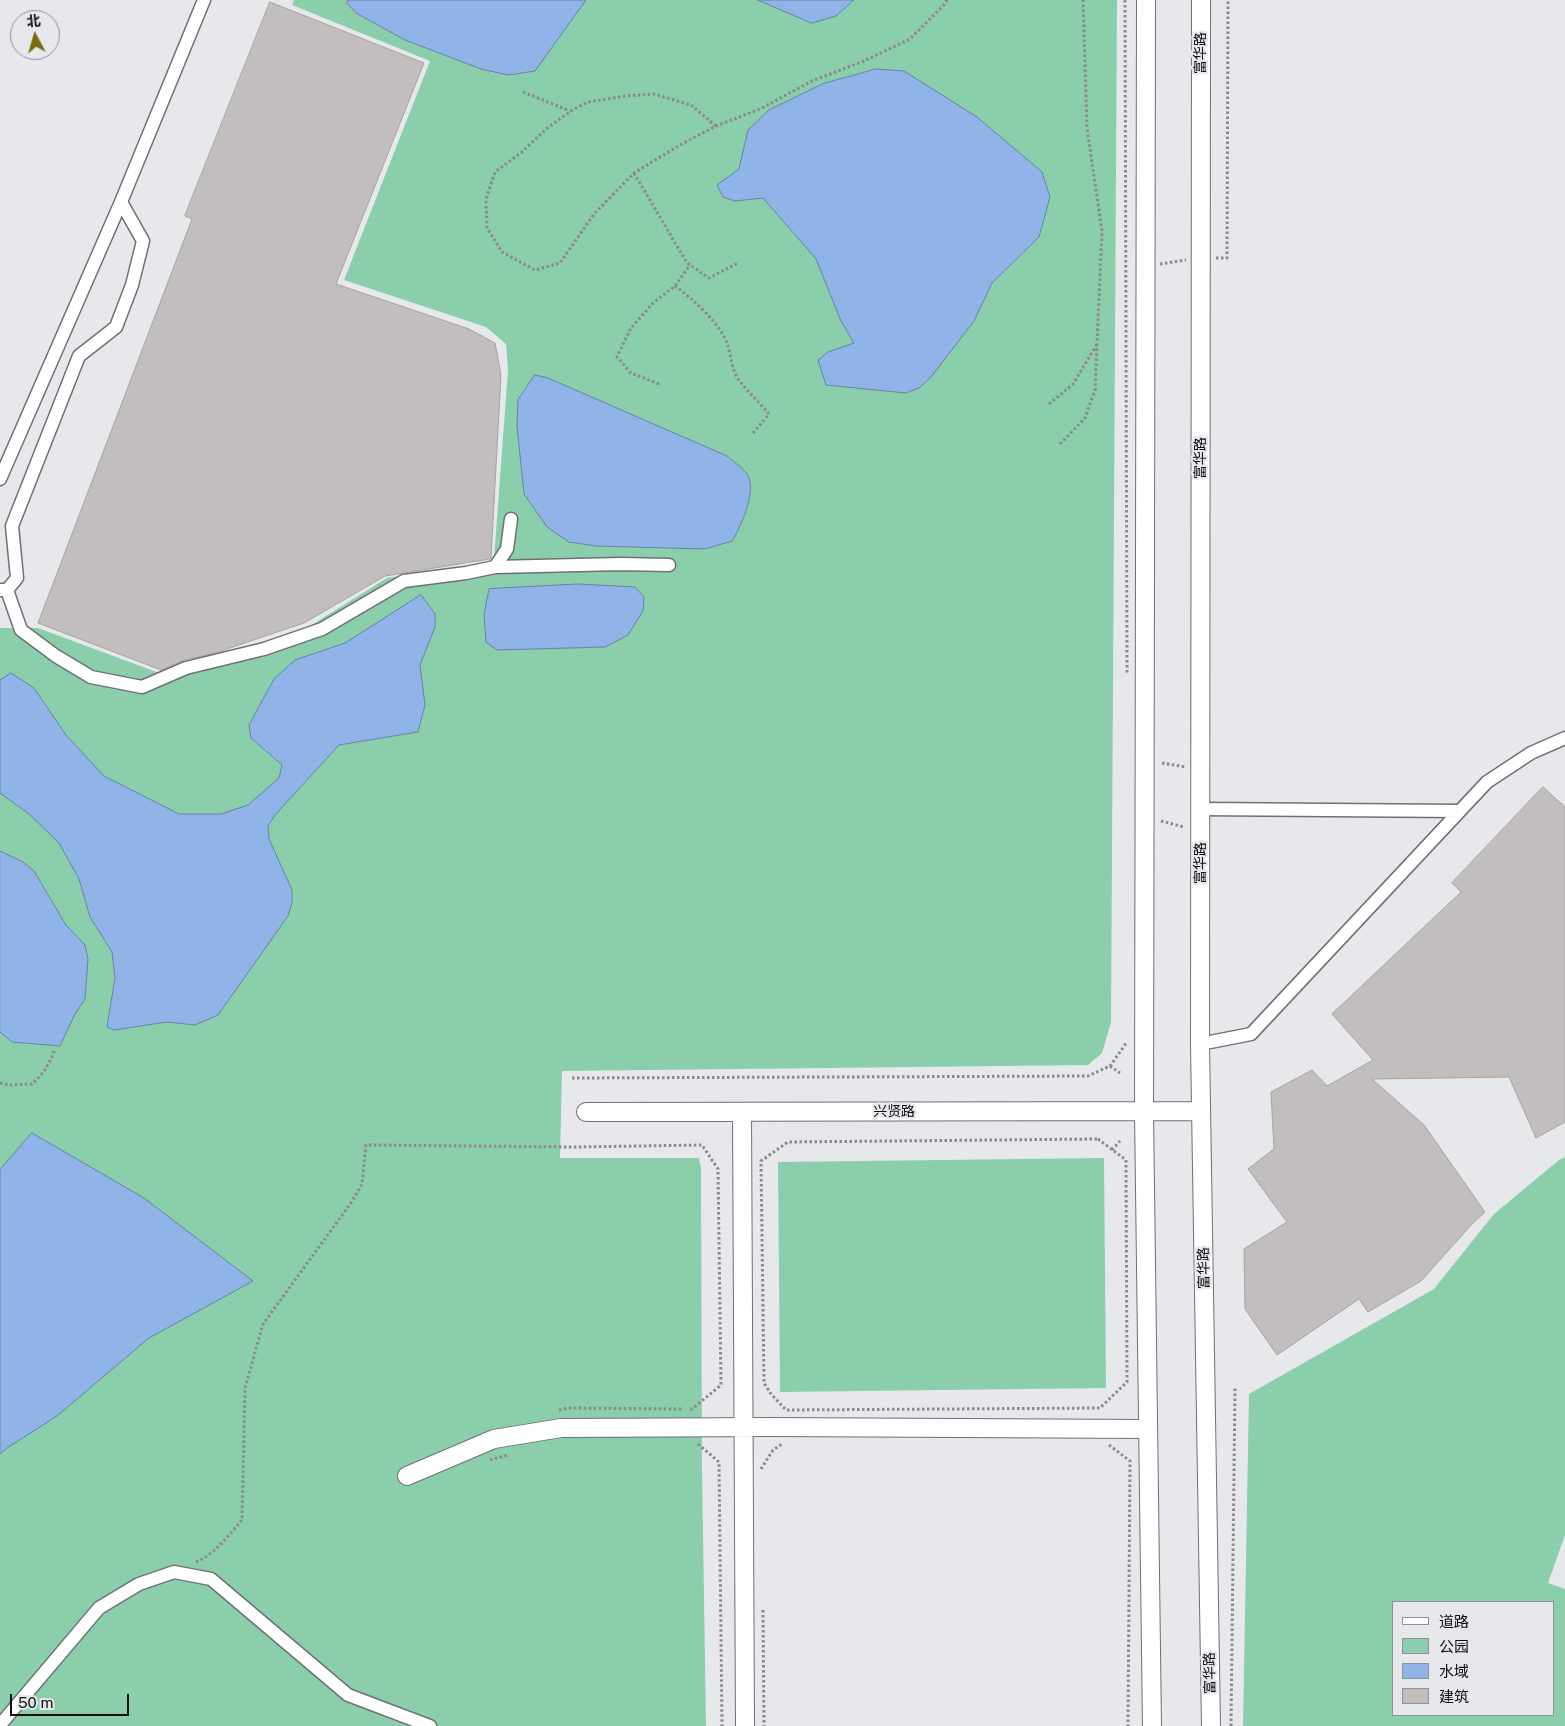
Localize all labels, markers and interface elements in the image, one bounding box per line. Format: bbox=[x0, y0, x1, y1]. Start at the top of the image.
north arrow bbox=[10, 10, 60, 60]
text: 北 bbox=[26, 12, 41, 30]
street label: 富华路 bbox=[1193, 32, 1209, 74]
street label: 富华路 bbox=[1193, 437, 1209, 479]
street label: 富华路 bbox=[1193, 842, 1209, 884]
street label: 兴贤路 bbox=[873, 1104, 915, 1120]
street label: 富华路 bbox=[1195, 1247, 1213, 1289]
legend bbox=[1392, 1601, 1555, 1716]
text: 道路 bbox=[1439, 1613, 1469, 1630]
text: 公园 bbox=[1439, 1638, 1469, 1655]
street label: 富华路 bbox=[1201, 1652, 1219, 1694]
text: 水域 bbox=[1439, 1663, 1469, 1680]
scale bar bbox=[12, 1684, 131, 1716]
text: 建筑 bbox=[1439, 1688, 1469, 1705]
text: 50 m bbox=[18, 1694, 53, 1711]

